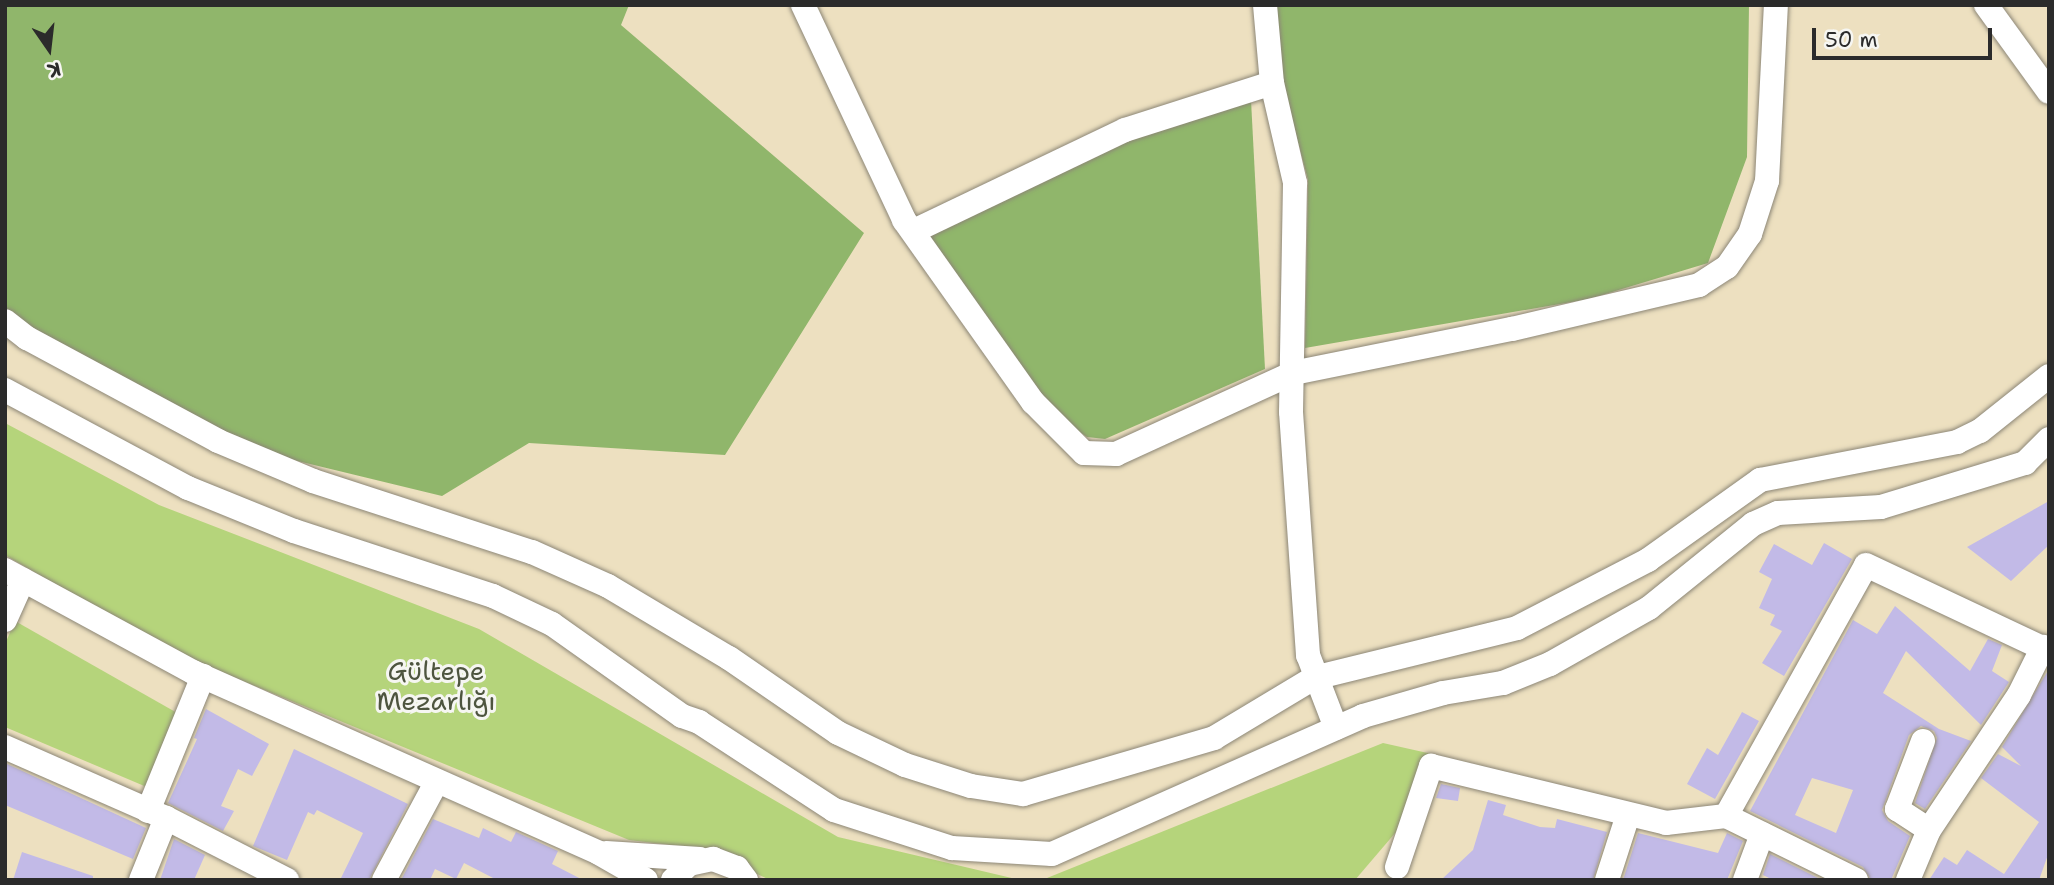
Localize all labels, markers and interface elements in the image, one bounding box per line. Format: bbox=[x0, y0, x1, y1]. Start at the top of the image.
north arrow bbox=[14, 14, 84, 84]
scale bar bbox=[1816, 14, 1996, 58]
text: 50 m bbox=[1825, 26, 1878, 54]
text: K bbox=[45, 56, 64, 84]
park label: Gültepe Mezarlığı bbox=[376, 655, 496, 716]

